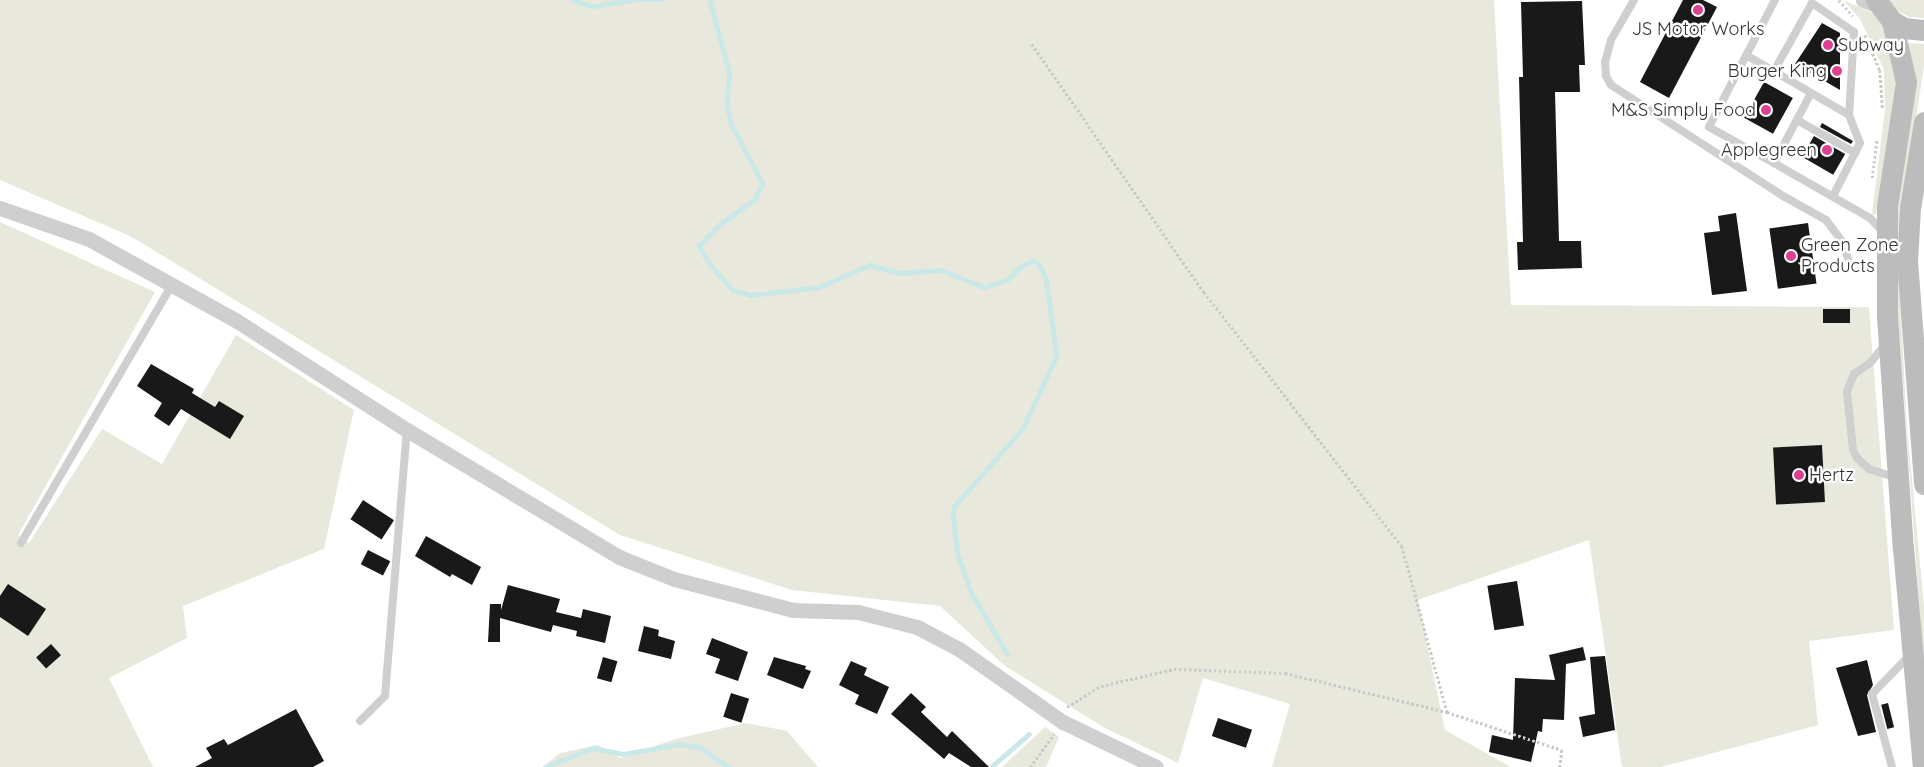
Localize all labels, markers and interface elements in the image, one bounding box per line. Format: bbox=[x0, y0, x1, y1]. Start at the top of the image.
marker: JS Motor Works bbox=[1692, 4, 1704, 16]
place label: JS Motor Works bbox=[1632, 18, 1764, 40]
place label: Subway bbox=[1838, 34, 1904, 56]
marker: Subway bbox=[1822, 39, 1834, 51]
place label: Burger King bbox=[1728, 60, 1827, 82]
marker: Burger King bbox=[1831, 65, 1843, 77]
place label: M&S Simply Food bbox=[1611, 99, 1756, 121]
marker: M&S Simply Food bbox=[1760, 104, 1772, 116]
place label: Applegreen bbox=[1721, 139, 1817, 161]
marker: Applegreen bbox=[1821, 144, 1833, 156]
place label: Green Zone Products bbox=[1801, 235, 1899, 278]
marker: Green Zone Products bbox=[1785, 250, 1797, 262]
place label: Hertz bbox=[1809, 464, 1854, 486]
marker: Hertz bbox=[1793, 469, 1805, 481]

